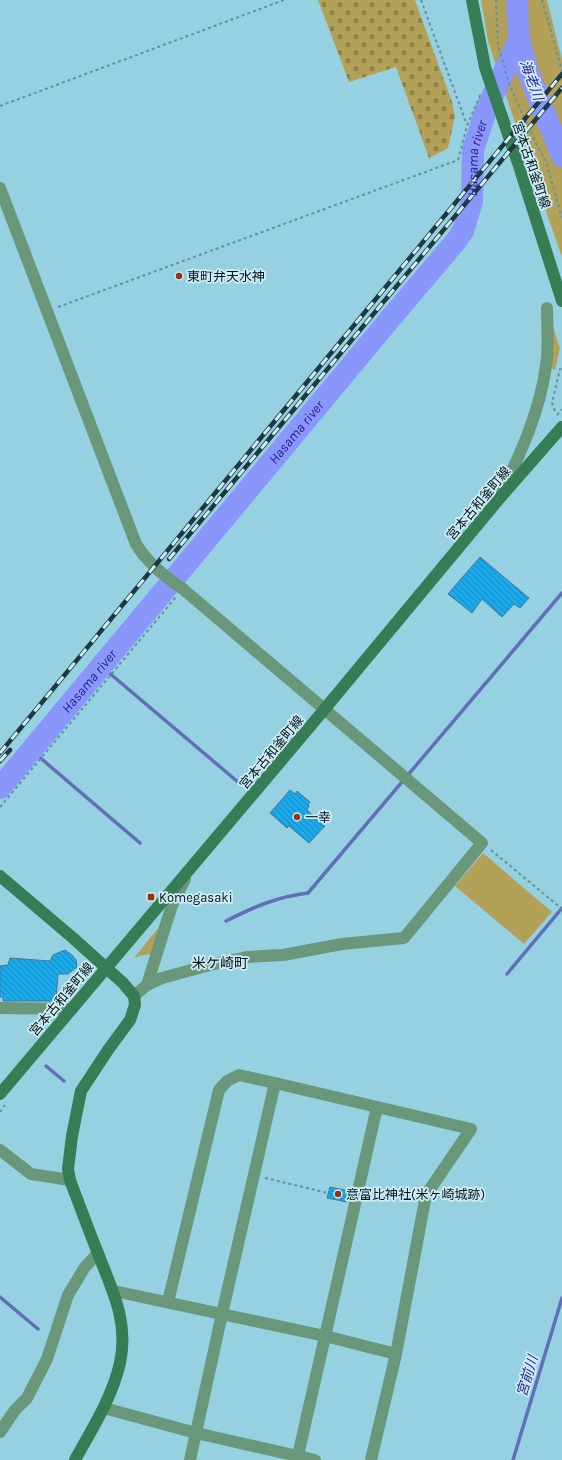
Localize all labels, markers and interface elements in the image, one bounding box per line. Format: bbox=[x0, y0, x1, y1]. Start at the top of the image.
water label: 海老川 bbox=[516, 58, 547, 105]
water label: Hasama river bbox=[464, 117, 491, 196]
street label: 宮本古和釜町線 bbox=[510, 120, 553, 211]
place label: 東町弁天水神 bbox=[187, 269, 265, 284]
marker: 東町弁天水神 bbox=[174, 271, 184, 281]
water label: Hasama river bbox=[265, 396, 328, 467]
street label: 宮本古和釜町線 bbox=[443, 464, 513, 543]
water label: Hasama river bbox=[58, 645, 121, 717]
street label: 宮本古和釜町線 bbox=[236, 713, 306, 792]
place label: 一幸 bbox=[305, 810, 331, 825]
marker: 一幸 bbox=[292, 812, 302, 822]
place label: Komegasaki bbox=[159, 890, 233, 905]
marker: Komegasaki bbox=[146, 892, 156, 902]
district label: 米ケ崎町 bbox=[192, 955, 248, 972]
street label: 宮本古和釜町線 bbox=[26, 960, 96, 1039]
place label: 意富比神社(米ヶ崎城跡) bbox=[346, 1187, 485, 1202]
marker: 意富比神社(米ヶ崎城跡) bbox=[333, 1189, 343, 1199]
water label: 宮前川 bbox=[513, 1352, 542, 1399]

